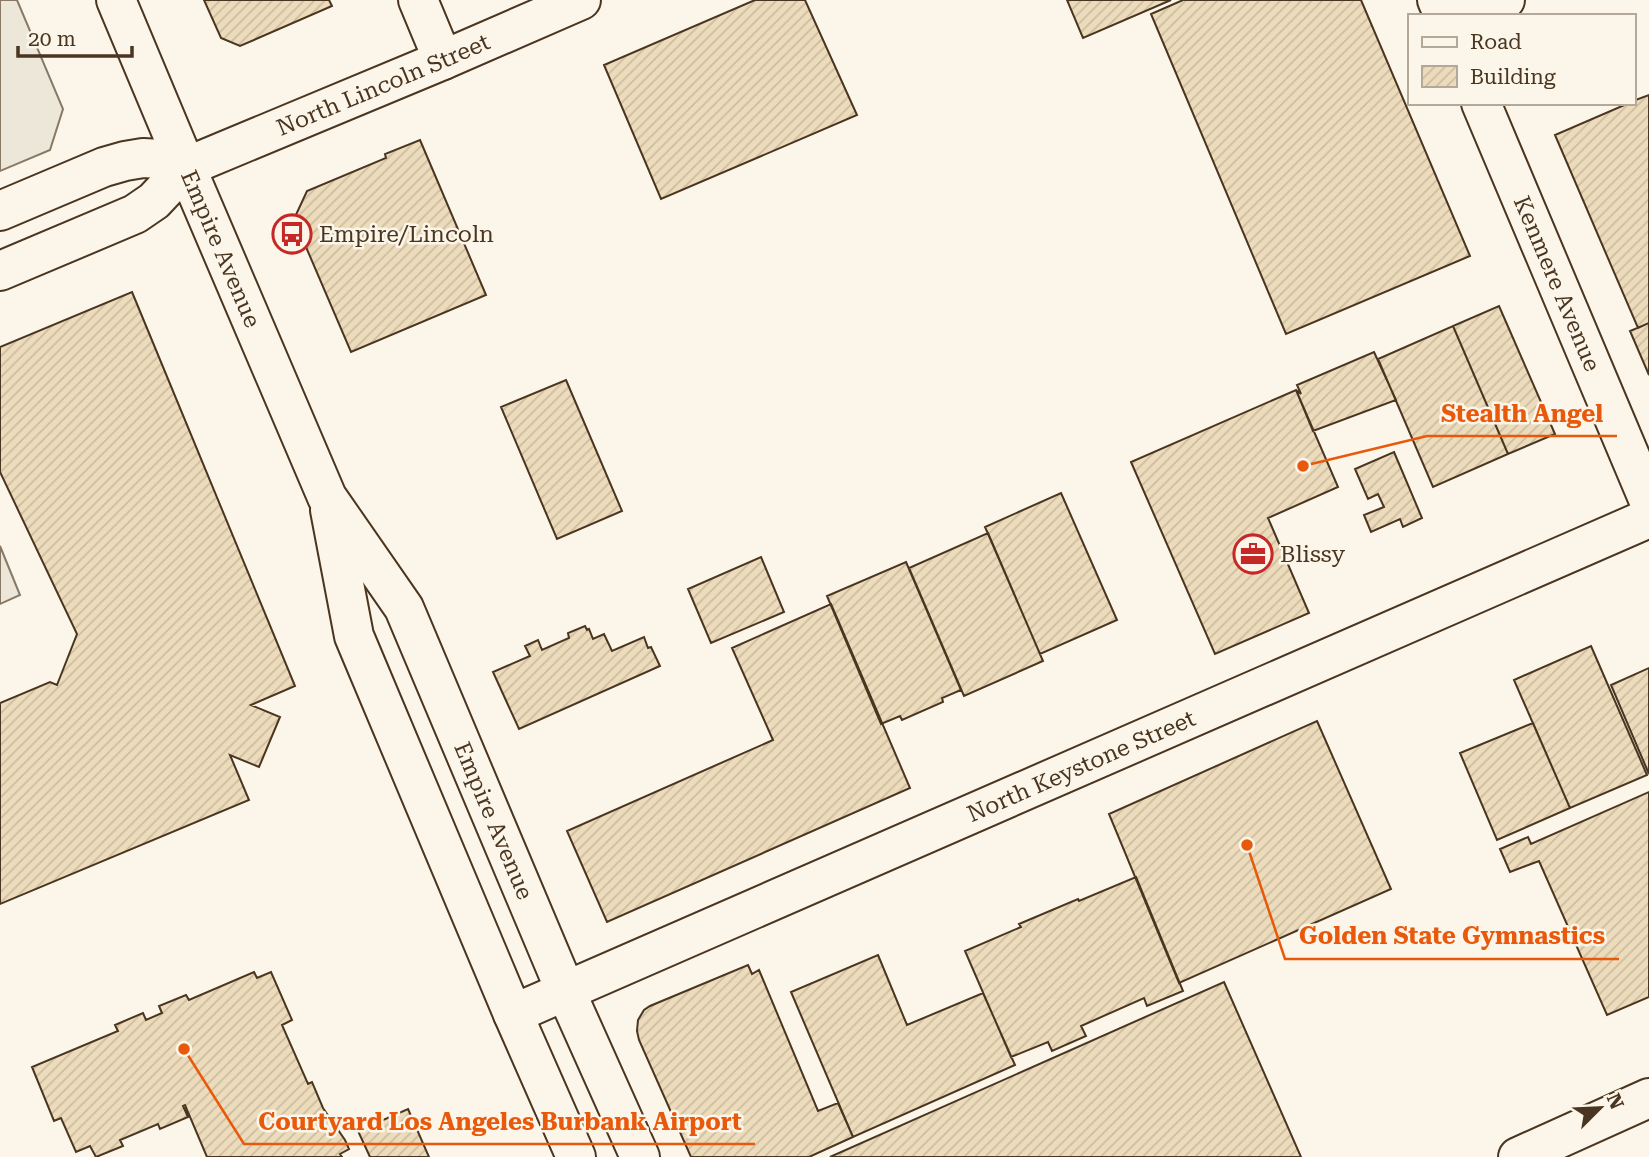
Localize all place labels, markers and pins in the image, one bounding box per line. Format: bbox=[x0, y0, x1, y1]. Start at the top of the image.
bus stop icon: Empire/Lincoln bbox=[271, 213, 313, 255]
place label: Empire/Lincoln bbox=[319, 221, 494, 248]
callout: Stealth Angel bbox=[1427, 391, 1617, 436]
office icon: Blissy bbox=[1232, 533, 1274, 575]
place label: Blissy bbox=[1280, 541, 1345, 568]
callout: Golden State Gymnastics bbox=[1285, 914, 1619, 959]
callout: Courtyard Los Angeles Burbank Airport bbox=[244, 1099, 755, 1144]

